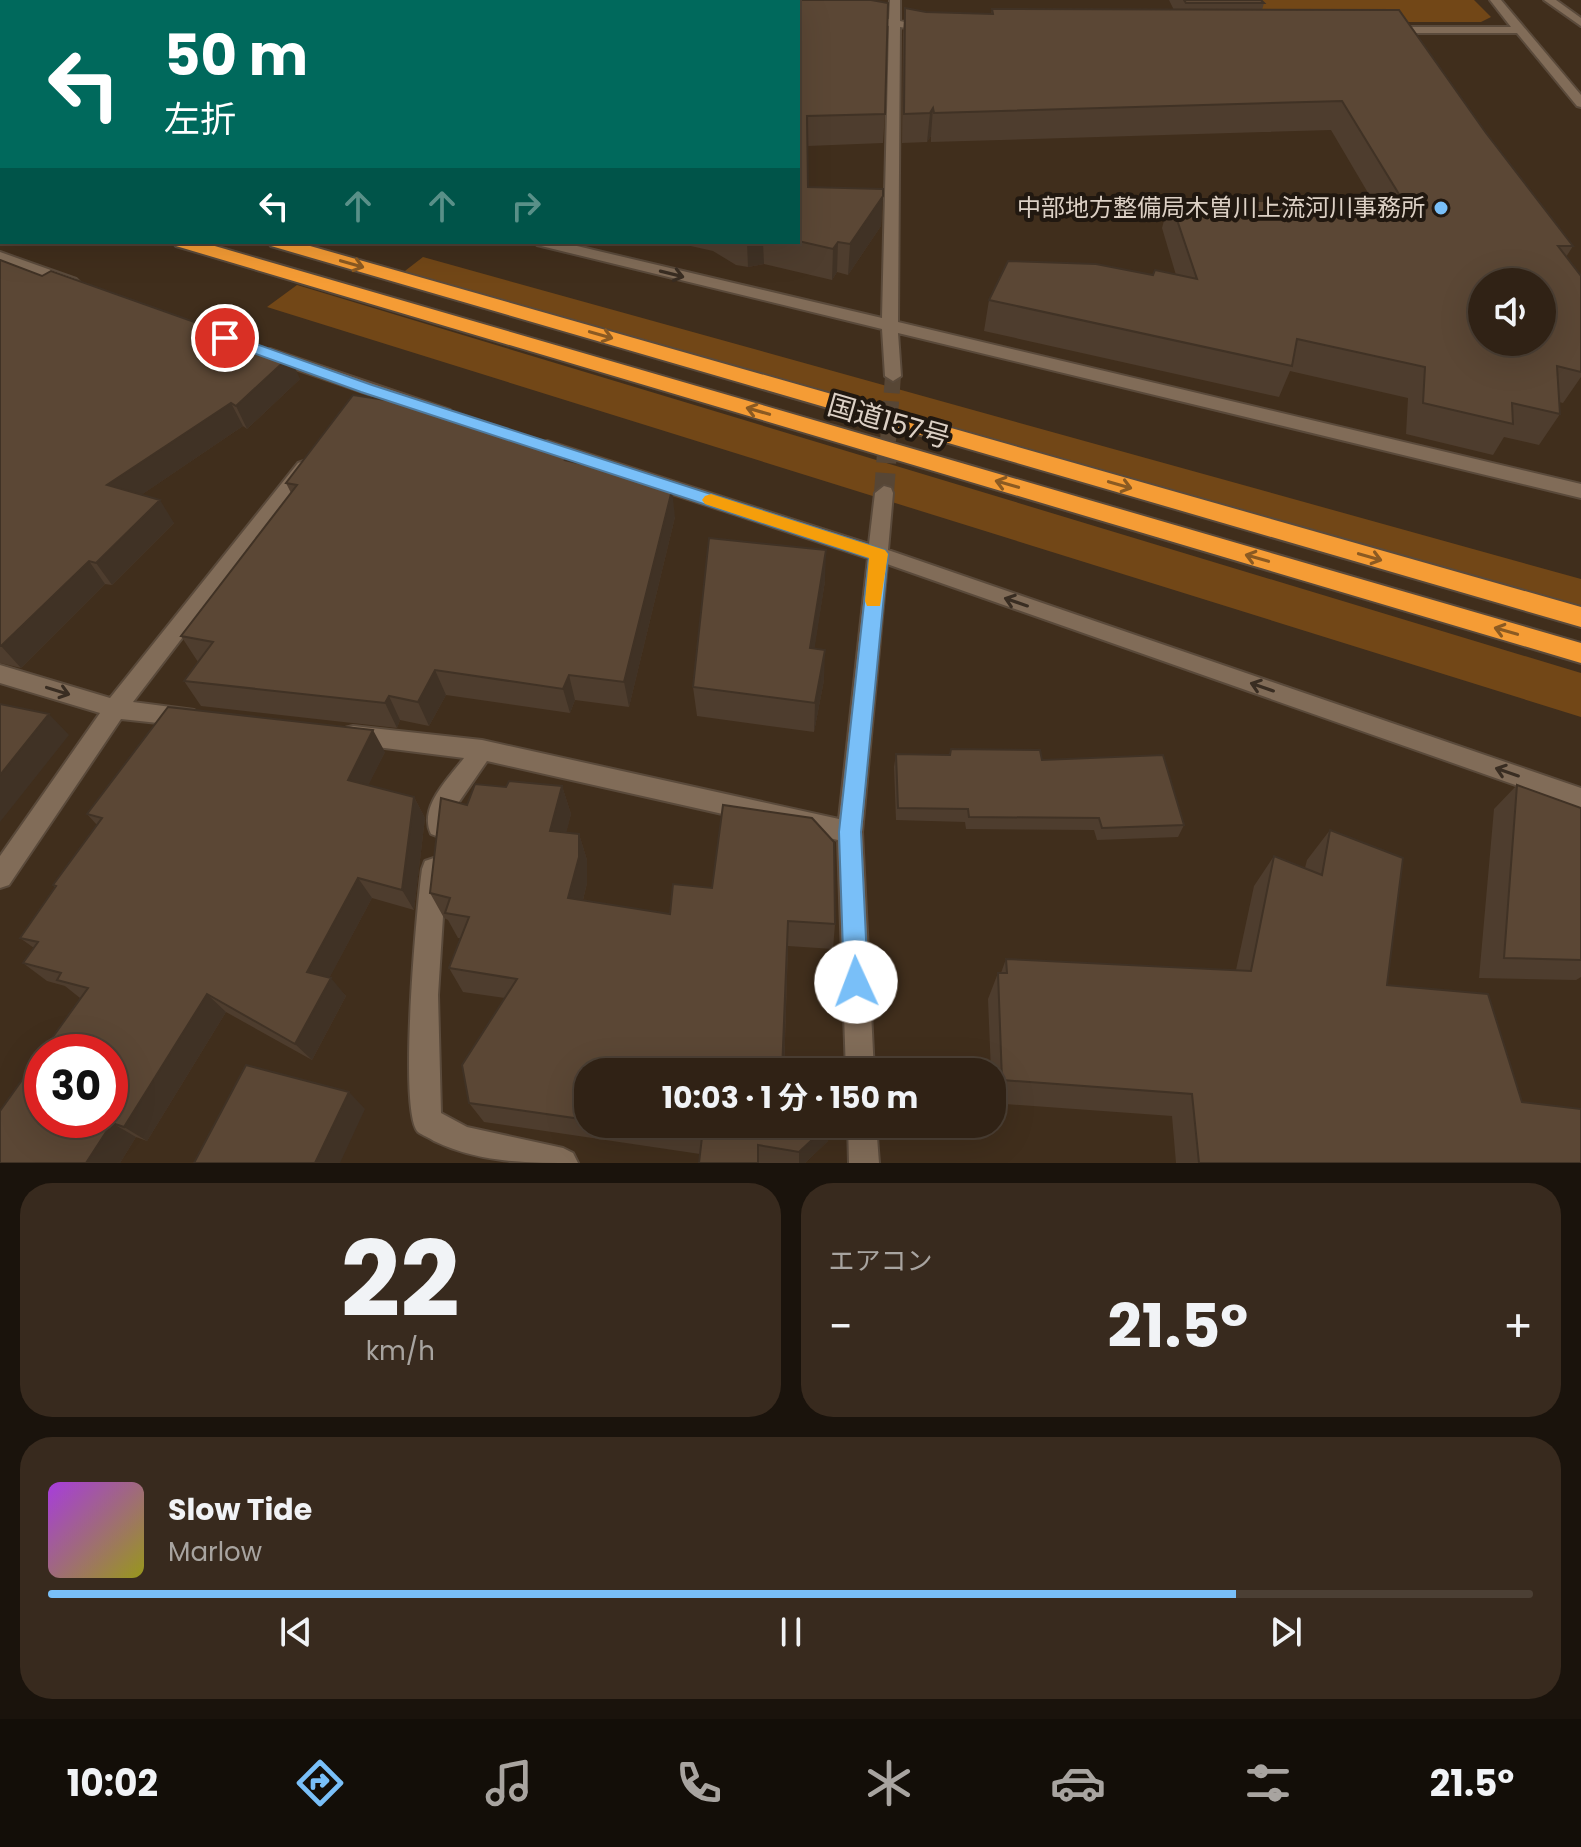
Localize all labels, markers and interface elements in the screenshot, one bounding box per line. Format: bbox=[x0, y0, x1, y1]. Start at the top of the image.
text: 50 m bbox=[164, 16, 308, 95]
icon: left bbox=[32, 32, 136, 136]
text: 左折 bbox=[164, 94, 236, 145]
icon: left bbox=[252, 184, 296, 228]
icon: ahead bbox=[336, 184, 380, 228]
icon: ahead bbox=[420, 184, 464, 228]
icon: right bbox=[504, 184, 548, 228]
place label: 中部地方整備局木曽川上流河川事務所 bbox=[1017, 191, 1425, 224]
marker: 中部地方整備局木曽川上流河川事務所 bbox=[1432, 199, 1450, 217]
one-way arrow bbox=[338, 257, 364, 272]
one-way arrow bbox=[659, 267, 684, 282]
map controls bbox=[1468, 268, 1556, 356]
button: sound bbox=[1468, 268, 1556, 356]
pin bbox=[191, 304, 259, 372]
icon: arrive bbox=[203, 316, 247, 360]
one-way arrow bbox=[588, 329, 614, 344]
street label: 国道157号 bbox=[823, 385, 955, 458]
one-way arrow bbox=[745, 403, 771, 418]
one-way arrow bbox=[995, 476, 1021, 491]
one-way arrow bbox=[1107, 478, 1133, 493]
one-way arrow bbox=[1244, 550, 1270, 565]
one-way arrow bbox=[1357, 550, 1383, 565]
one-way arrow bbox=[1004, 594, 1029, 608]
one-way arrow bbox=[1494, 623, 1520, 638]
one-way arrow bbox=[1249, 679, 1274, 694]
one-way arrow bbox=[44, 684, 70, 699]
one-way arrow bbox=[1495, 764, 1520, 779]
position arrow bbox=[814, 940, 898, 1024]
speed limit sign: 30 bbox=[24, 1034, 128, 1138]
text: 10:03 · 1 分 · 150 m bbox=[662, 1076, 918, 1119]
text: 22 bbox=[341, 1207, 460, 1352]
text: エアコン bbox=[829, 1243, 933, 1279]
text: 21.5° bbox=[1108, 1284, 1248, 1368]
text: − bbox=[829, 1296, 853, 1357]
text: + bbox=[1503, 1296, 1533, 1357]
text: km/h bbox=[366, 1333, 435, 1369]
text: Slow Tide bbox=[168, 1488, 312, 1531]
text: Marlow bbox=[168, 1534, 262, 1570]
icon: previous bbox=[274, 1610, 318, 1654]
icon: pause bbox=[769, 1610, 813, 1654]
icon: next bbox=[1264, 1610, 1308, 1654]
icon: directions bbox=[292, 1755, 348, 1811]
icon: music bbox=[481, 1755, 537, 1811]
icon: phone bbox=[671, 1755, 727, 1811]
icon: climate bbox=[861, 1755, 917, 1811]
icon: car bbox=[1050, 1755, 1106, 1811]
icon: filters bbox=[1240, 1755, 1296, 1811]
text: 10:02 bbox=[67, 1758, 158, 1809]
text: 21.5° bbox=[1430, 1758, 1514, 1809]

